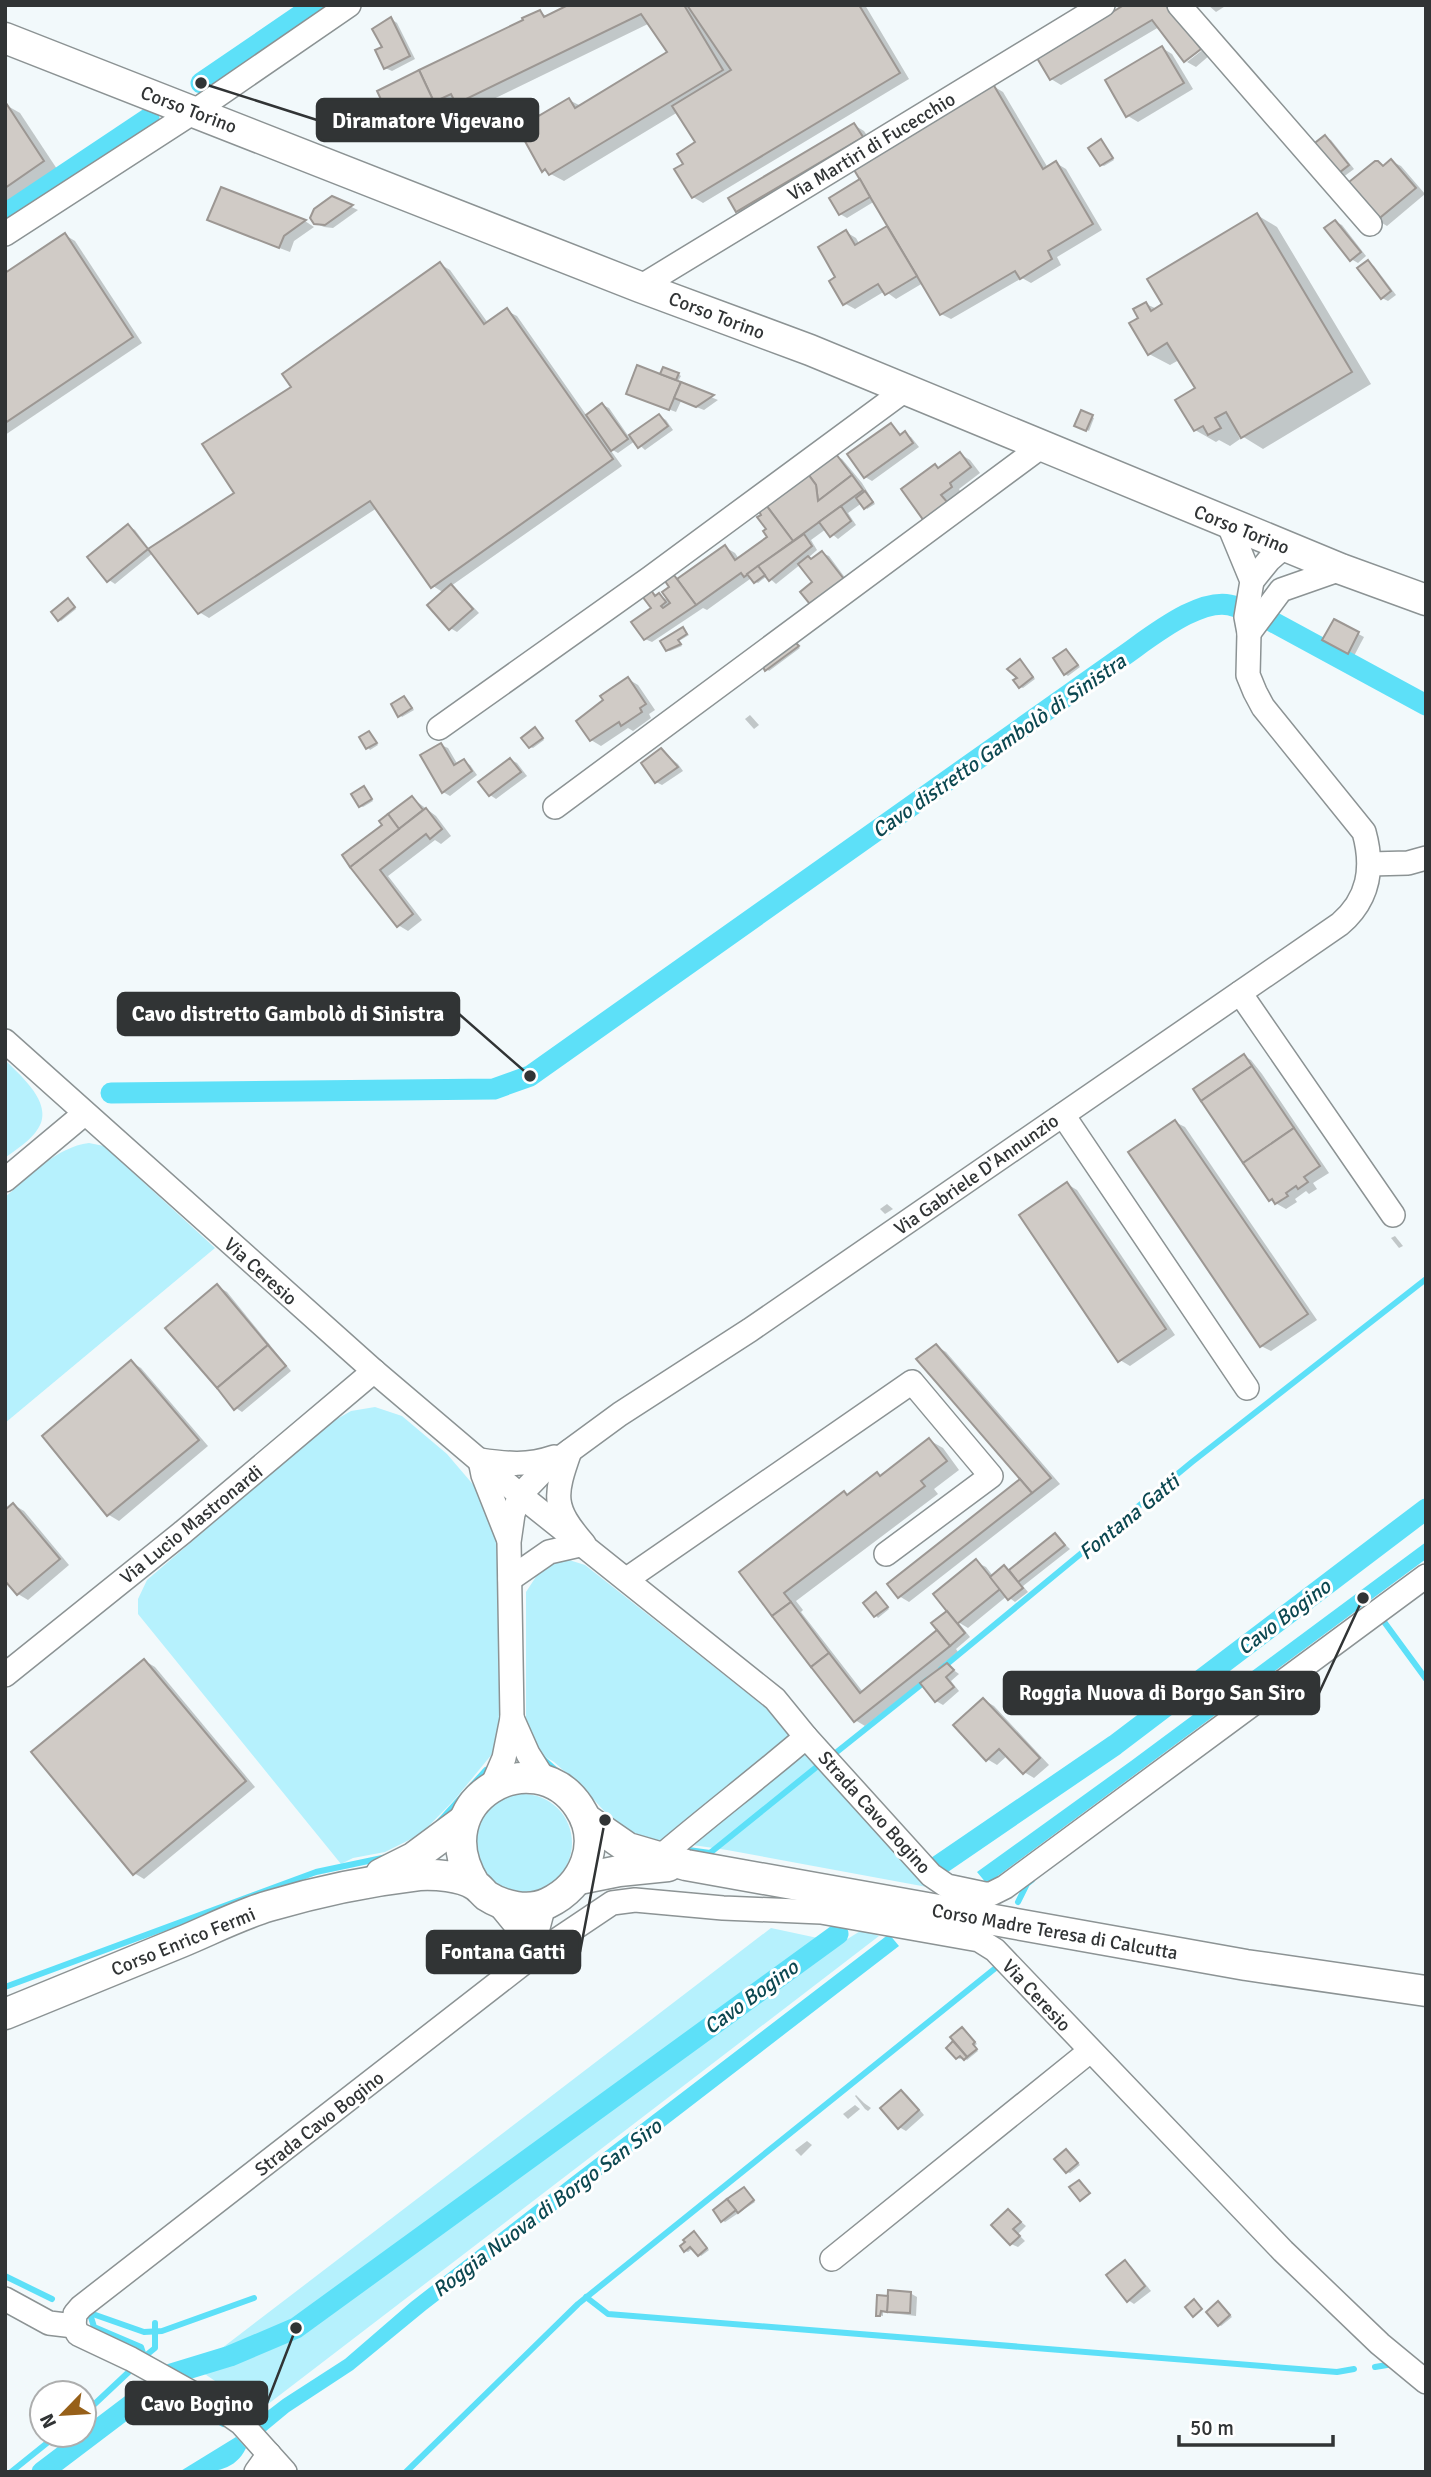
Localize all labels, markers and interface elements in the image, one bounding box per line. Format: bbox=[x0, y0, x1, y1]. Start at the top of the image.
street label: Corso Torino bbox=[137, 81, 240, 139]
street label: Via Martiri di Fucecchio bbox=[783, 87, 960, 206]
callout: Diramatore Vigevano bbox=[317, 99, 538, 141]
text: Diramatore Vigevano bbox=[332, 108, 524, 134]
street label: Corso Torino bbox=[665, 287, 768, 345]
street label: Corso Torino bbox=[1190, 500, 1293, 560]
water label: Cavo distretto Gambolò di Sinistra bbox=[867, 647, 1132, 844]
callout: Cavo distretto Gambolò di Sinistra bbox=[118, 993, 459, 1035]
text: Cavo distretto Gambolò di Sinistra bbox=[132, 1001, 445, 1027]
street label: Via Gabriele D'Annunzio bbox=[890, 1109, 1064, 1241]
street label: Via Ceresio bbox=[219, 1233, 302, 1311]
street label: Via Lucio Mastronardi bbox=[116, 1460, 268, 1590]
water label: Fontana Gatti bbox=[1073, 1467, 1186, 1565]
water label: Cavo Bogino bbox=[1232, 1573, 1337, 1661]
callout: Roggia Nuova di Borgo San Siro bbox=[1004, 1672, 1319, 1714]
text: Roggia Nuova di Borgo San Siro bbox=[1019, 1680, 1305, 1706]
street label: Strada Cavo Bogino bbox=[813, 1746, 936, 1879]
street label: Corso Madre Teresa di Calcutta bbox=[930, 1899, 1180, 1965]
street label: Corso Enrico Fermi bbox=[108, 1902, 259, 1982]
callout: Fontana Gatti bbox=[427, 1931, 580, 1973]
text: Fontana Gatti bbox=[441, 1939, 565, 1965]
water label: Cavo Bogino bbox=[699, 1953, 804, 2040]
street label: Via Ceresio bbox=[997, 1954, 1076, 2037]
street label: Strada Cavo Bogino bbox=[250, 2066, 389, 2182]
water label: Roggia Nuova di Borgo San Siro bbox=[427, 2113, 668, 2303]
north arrow bbox=[28, 2379, 98, 2449]
callout: Cavo Bogino bbox=[126, 2382, 267, 2424]
text: Cavo Bogino bbox=[141, 2391, 253, 2417]
scale bar bbox=[1179, 2404, 1333, 2448]
text: N bbox=[35, 2410, 62, 2432]
text: 50 m bbox=[1190, 2415, 1234, 2441]

